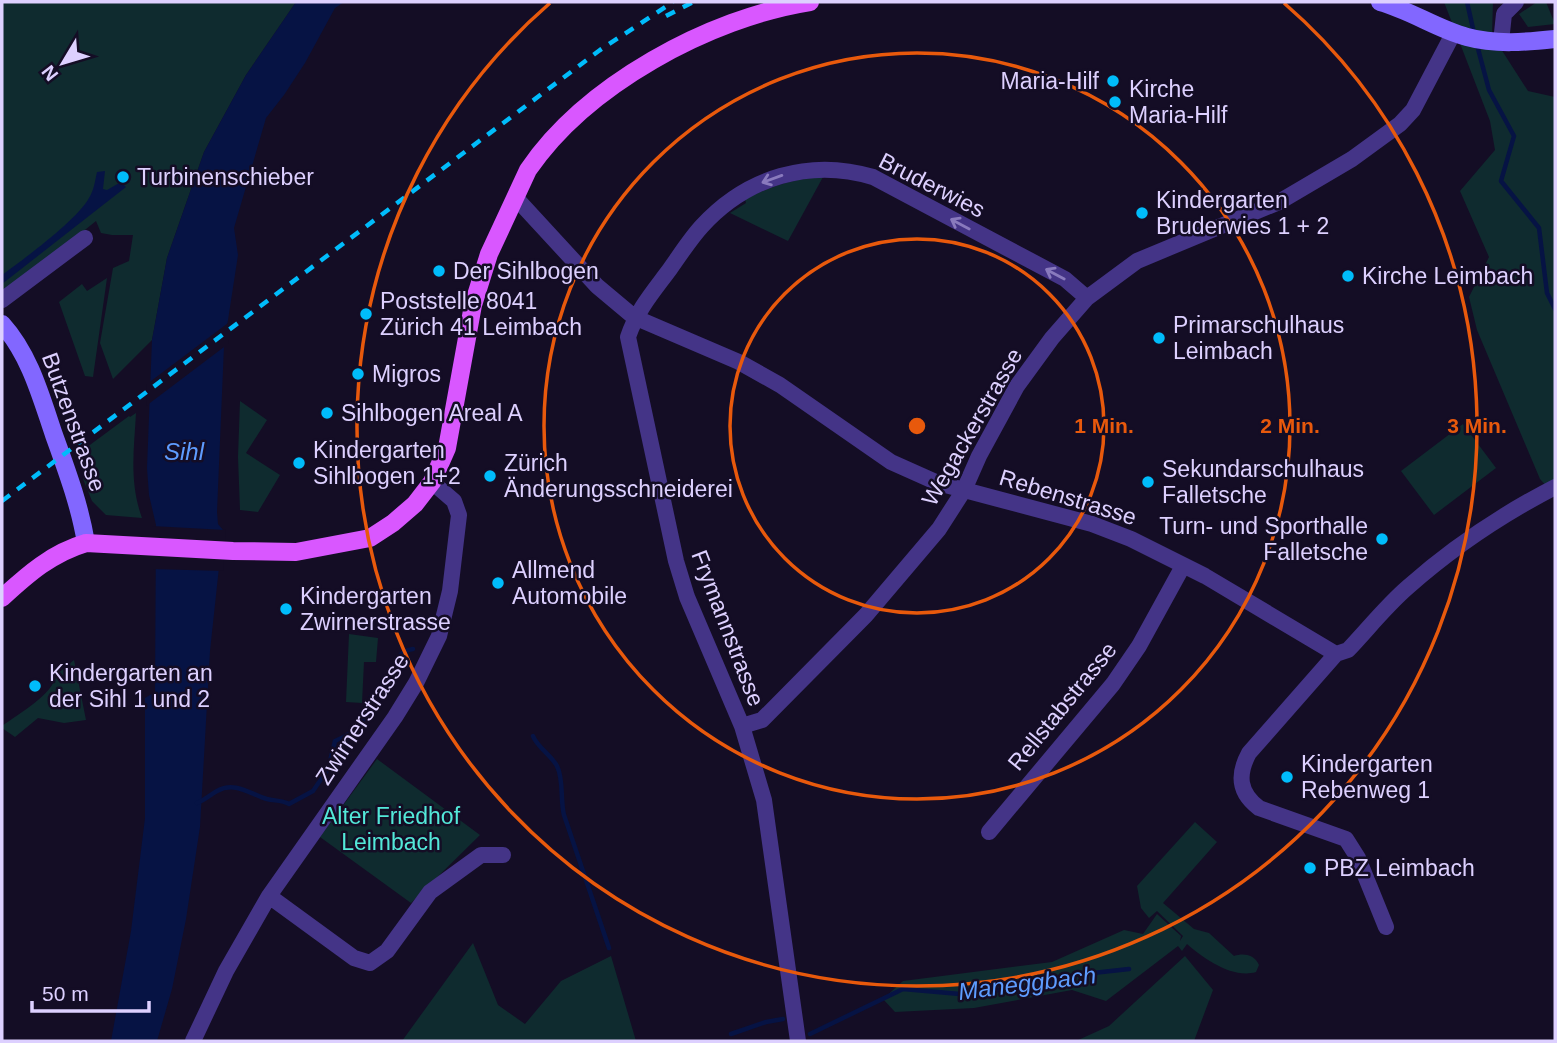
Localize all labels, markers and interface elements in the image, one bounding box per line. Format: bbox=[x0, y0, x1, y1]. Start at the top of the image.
north arrow bbox=[28, 28, 98, 98]
text: N bbox=[37, 61, 62, 85]
place label: Maria-Hilf bbox=[1001, 68, 1100, 94]
marker: Maria-Hilf bbox=[1105, 73, 1121, 89]
place label: Kirche Maria-Hilf bbox=[1129, 76, 1228, 128]
marker: Kirche Maria-Hilf bbox=[1107, 94, 1123, 110]
street label: Bruderwies bbox=[875, 147, 989, 223]
place label: Turbinenschieber bbox=[137, 164, 314, 190]
marker: Turbinenschieber bbox=[115, 169, 131, 185]
one-way arrow bbox=[761, 174, 783, 186]
place label: Kindergarten Bruderwies 1 + 2 bbox=[1156, 187, 1329, 239]
marker: Kindergarten Bruderwies 1 + 2 bbox=[1134, 205, 1150, 221]
one-way arrow bbox=[950, 216, 970, 230]
place label: Der Sihlbogen bbox=[453, 258, 599, 284]
marker: Der Sihlbogen bbox=[431, 263, 447, 279]
place label: Kirche Leimbach bbox=[1362, 263, 1533, 289]
one-way arrow bbox=[1045, 267, 1066, 281]
marker: Kirche Leimbach bbox=[1340, 268, 1356, 284]
place label: Poststelle 8041 Zürich 41 Leimbach bbox=[380, 288, 582, 340]
marker: Poststelle 8041 Zürich 41 Leimbach bbox=[358, 306, 374, 322]
place label: Primarschulhaus Leimbach bbox=[1173, 312, 1344, 364]
marker: Primarschulhaus Leimbach bbox=[1151, 330, 1167, 346]
street label: Wegackerstrasse bbox=[916, 344, 1028, 510]
street label: Butzenstrasse bbox=[37, 349, 111, 495]
place label: Migros bbox=[372, 361, 441, 387]
marker: Migros bbox=[350, 366, 366, 382]
place label: Sihlbogen Areal A bbox=[341, 400, 523, 426]
marker: Sihlbogen Areal A bbox=[319, 405, 335, 421]
centre of rings bbox=[905, 414, 929, 438]
text: 1 Min. bbox=[1074, 414, 1134, 437]
text: 2 Min. bbox=[1260, 414, 1320, 437]
text: 3 Min. bbox=[1447, 414, 1507, 437]
place label: Kindergarten Sihlbogen 1+2 bbox=[313, 437, 461, 489]
water label: Sihl bbox=[164, 438, 205, 465]
place label: Zürich Änderungsschneiderei bbox=[504, 450, 733, 502]
marker: Kindergarten Sihlbogen 1+2 bbox=[291, 455, 307, 471]
place label: Sekundarschulhaus Falletsche bbox=[1162, 456, 1364, 508]
street label: Rebenstrasse bbox=[996, 464, 1140, 530]
marker: Zürich Änderungsschneiderei bbox=[482, 468, 498, 484]
marker: Sekundarschulhaus Falletsche bbox=[1140, 474, 1156, 490]
place label: Turn- und Sporthalle Falletsche bbox=[1159, 513, 1368, 565]
marker: Turn- und Sporthalle Falletsche bbox=[1374, 531, 1390, 547]
street label: Frymannstrasse bbox=[686, 546, 770, 710]
place label: Allmend Automobile bbox=[512, 557, 627, 609]
marker: Allmend Automobile bbox=[490, 575, 506, 591]
place label: Kindergarten Zwirnerstrasse bbox=[300, 583, 451, 635]
marker: Kindergarten Zwirnerstrasse bbox=[278, 601, 294, 617]
street label: Rellstabstrasse bbox=[1002, 637, 1122, 775]
street label: Zwirnerstrasse bbox=[310, 649, 414, 789]
place label: Kindergarten an der Sihl 1 und 2 bbox=[49, 660, 213, 712]
marker: Kindergarten an der Sihl 1 und 2 bbox=[27, 678, 43, 694]
place label: Kindergarten Rebenweg 1 bbox=[1301, 751, 1433, 803]
marker: Kindergarten Rebenweg 1 bbox=[1279, 769, 1295, 785]
park label: Alter Friedhof Leimbach bbox=[322, 803, 461, 855]
place label: PBZ Leimbach bbox=[1324, 855, 1475, 881]
marker: PBZ Leimbach bbox=[1302, 860, 1318, 876]
water label: Maneggbach bbox=[956, 961, 1098, 1005]
scale bar bbox=[32, 970, 149, 1014]
text: 50 m bbox=[42, 982, 89, 1005]

